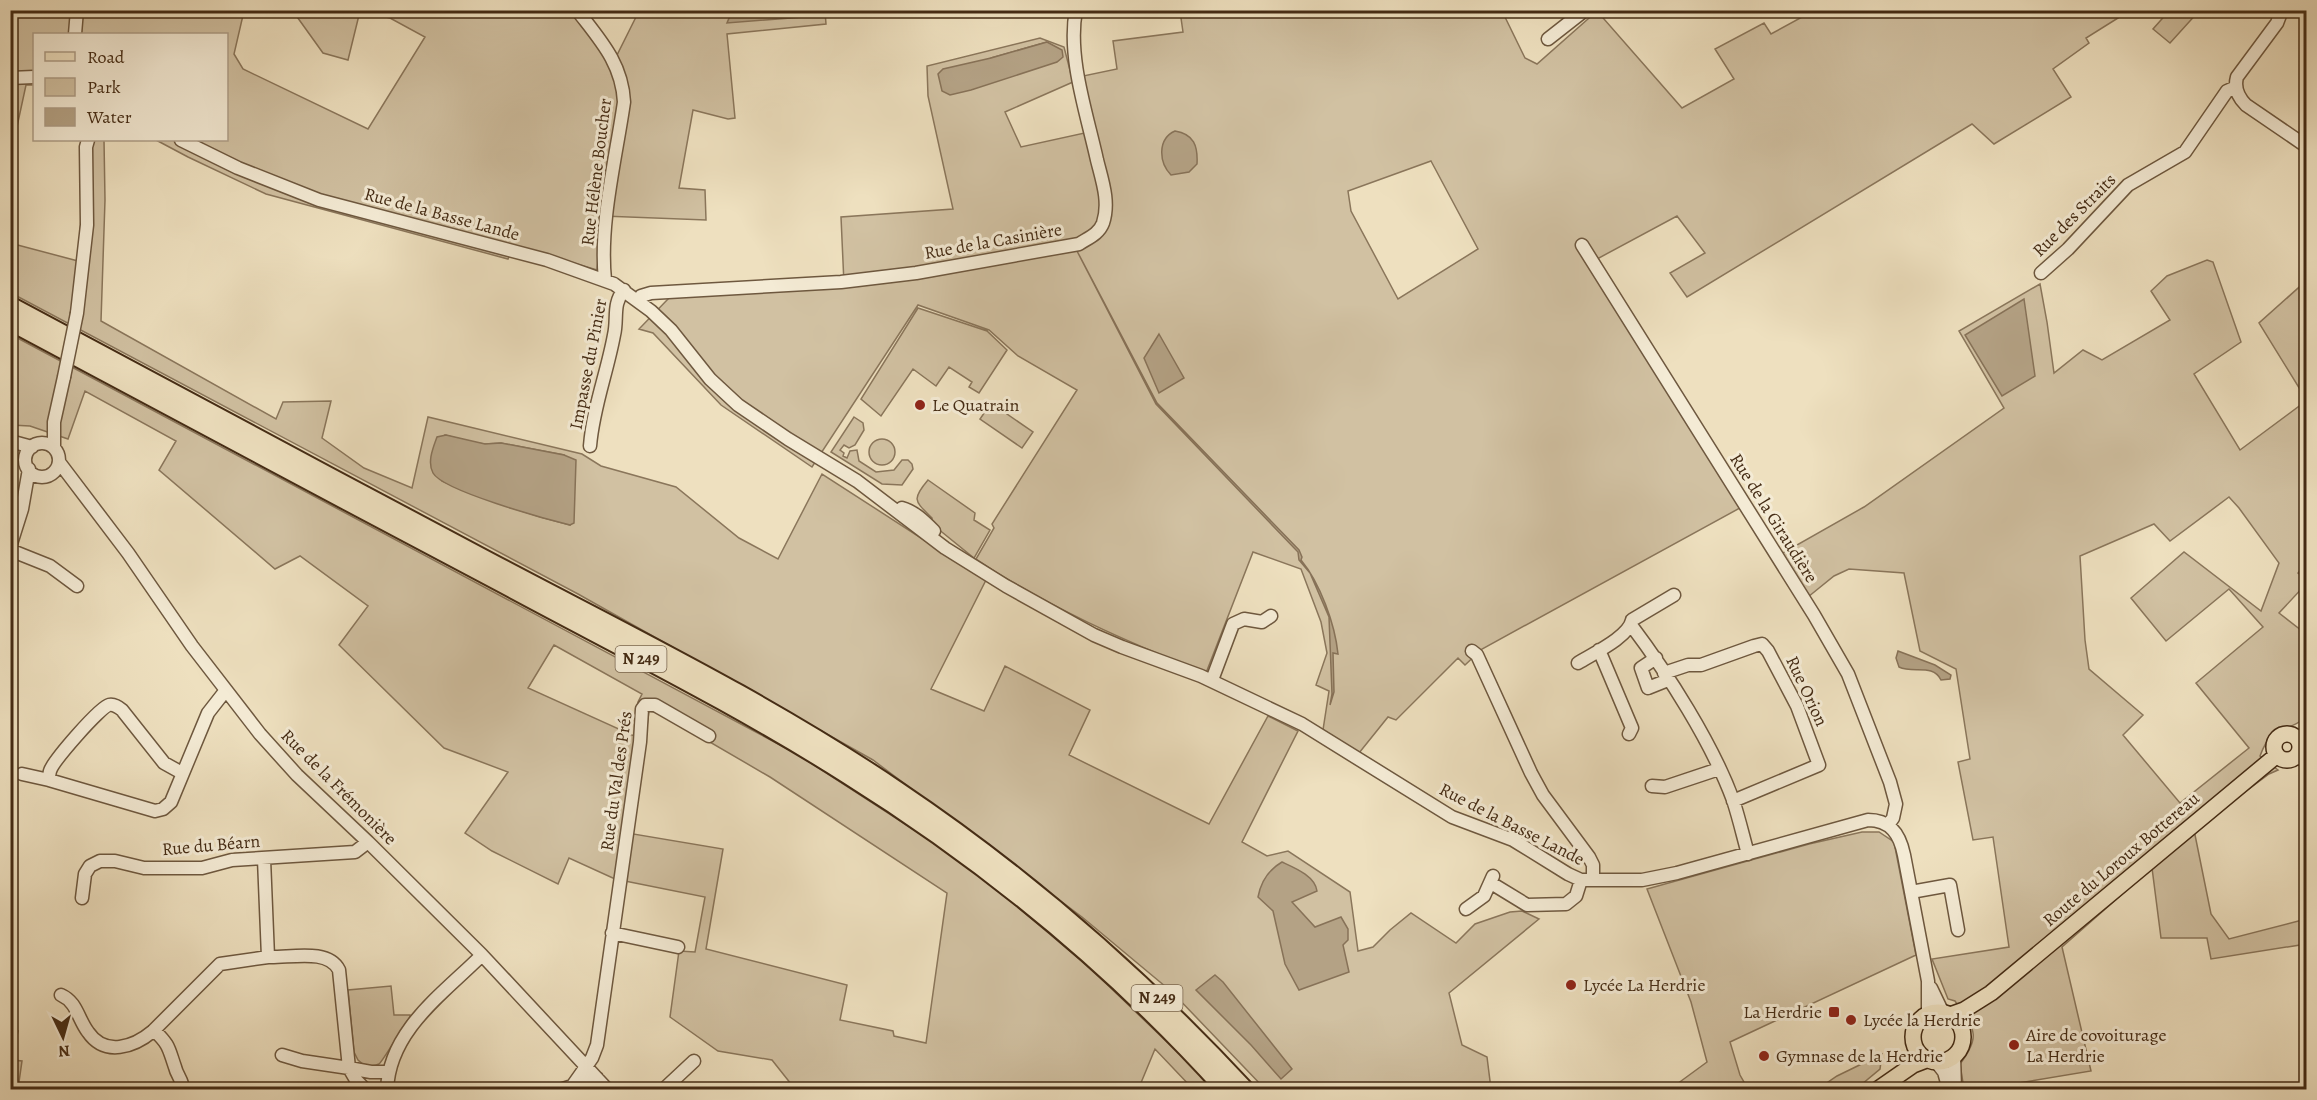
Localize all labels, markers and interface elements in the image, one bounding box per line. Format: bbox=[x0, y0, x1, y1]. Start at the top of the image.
legend bbox=[33, 33, 228, 141]
text: Road bbox=[87, 45, 125, 69]
text: Park bbox=[87, 75, 121, 99]
street label: Rue Hélène Boucher bbox=[575, 97, 617, 247]
text: Water bbox=[86, 105, 132, 129]
street label: Rue des Straits bbox=[2027, 168, 2121, 262]
street label: Rue de la Basse Lande bbox=[362, 182, 522, 246]
street label: Rue de la Casinière bbox=[922, 217, 1064, 265]
street label: Impasse du Pinier bbox=[564, 296, 612, 432]
place label: Le Quatrain bbox=[932, 393, 1020, 417]
marker: Le Quatrain bbox=[913, 398, 927, 412]
street label: Rue de la Giraudière bbox=[1724, 449, 1824, 587]
road number: N 249 bbox=[616, 646, 666, 672]
street label: Rue Orion bbox=[1780, 652, 1834, 730]
street label: Rue du Val des Prés bbox=[594, 710, 638, 852]
street label: Rue de la Frémonière bbox=[276, 724, 402, 850]
street label: Rue de la Basse Lande bbox=[1435, 777, 1589, 871]
street label: Route du Loroux Bottereau bbox=[2038, 786, 2205, 932]
street label: Rue du Béarn bbox=[161, 829, 261, 861]
place label: Lycée La Herdrie bbox=[1583, 973, 1705, 997]
marker: Lycée La Herdrie bbox=[1564, 978, 1578, 992]
road number: N 249 bbox=[1132, 985, 1182, 1011]
place label: La Herdrie bbox=[1743, 1000, 1822, 1024]
marker: La Herdrie bbox=[1827, 1005, 1841, 1019]
north arrow bbox=[33, 1007, 93, 1067]
place label: Lycée la Herdrie bbox=[1863, 1008, 1981, 1032]
marker: Lycée la Herdrie bbox=[1844, 1013, 1858, 1027]
place label: Aire de covoiturage La Herdrie bbox=[2025, 1023, 2167, 1068]
marker: Aire de covoiturage La Herdrie bbox=[2007, 1038, 2021, 1052]
text: N bbox=[57, 1039, 71, 1062]
place label: Gymnase de la Herdrie bbox=[1776, 1044, 1943, 1068]
marker: Gymnase de la Herdrie bbox=[1757, 1049, 1771, 1063]

